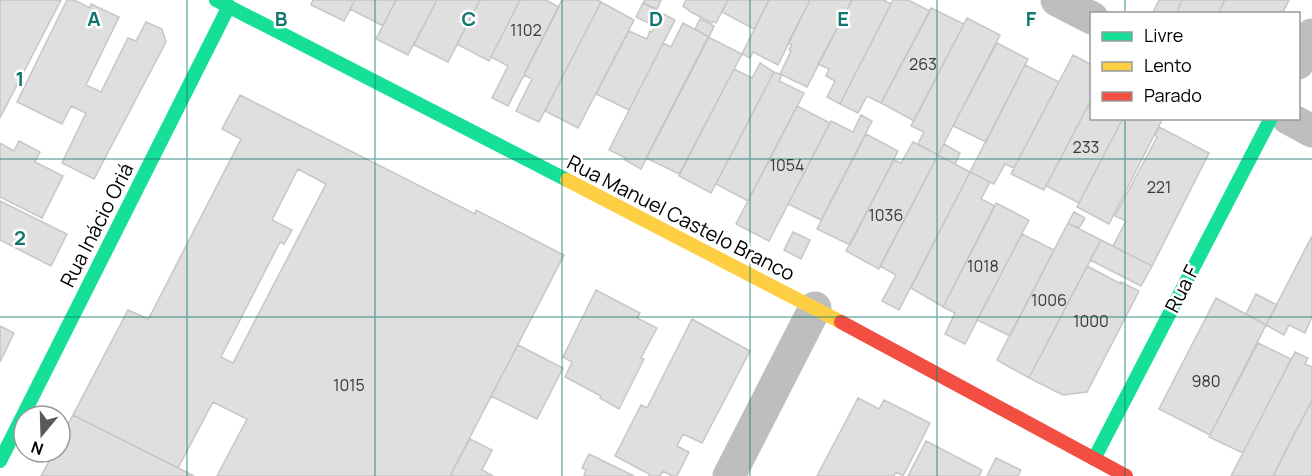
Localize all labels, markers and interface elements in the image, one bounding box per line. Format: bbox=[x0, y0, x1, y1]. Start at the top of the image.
text: A bbox=[87, 5, 101, 32]
text: B bbox=[275, 5, 288, 32]
text: C bbox=[462, 5, 476, 32]
text: D bbox=[649, 5, 663, 32]
text: E bbox=[837, 5, 849, 32]
text: F bbox=[1026, 5, 1037, 32]
legend bbox=[1090, 12, 1300, 120]
house number: 1102 bbox=[510, 19, 542, 41]
text: Livre bbox=[1144, 23, 1183, 47]
house number: 263 bbox=[909, 53, 937, 75]
text: Lento bbox=[1144, 53, 1192, 77]
text: 1 bbox=[16, 65, 24, 92]
text: Parado bbox=[1144, 83, 1202, 107]
house number: 233 bbox=[1073, 136, 1099, 158]
street label: Rua Manuel Castelo Branco bbox=[563, 148, 800, 287]
house number: 1054 bbox=[770, 154, 804, 176]
street label: Rua Inácio Oriá bbox=[54, 158, 139, 291]
house number: 221 bbox=[1147, 176, 1171, 198]
house number: 1036 bbox=[869, 204, 903, 226]
text: 2 bbox=[14, 224, 26, 251]
house number: 1018 bbox=[967, 255, 999, 277]
street label: Rua F bbox=[1158, 261, 1205, 317]
house number: 1006 bbox=[1031, 289, 1067, 311]
house number: 1000 bbox=[1073, 310, 1109, 332]
house number: 980 bbox=[1192, 370, 1220, 392]
house number: 1015 bbox=[333, 374, 365, 396]
north arrow bbox=[12, 404, 72, 464]
text: N bbox=[28, 436, 46, 460]

